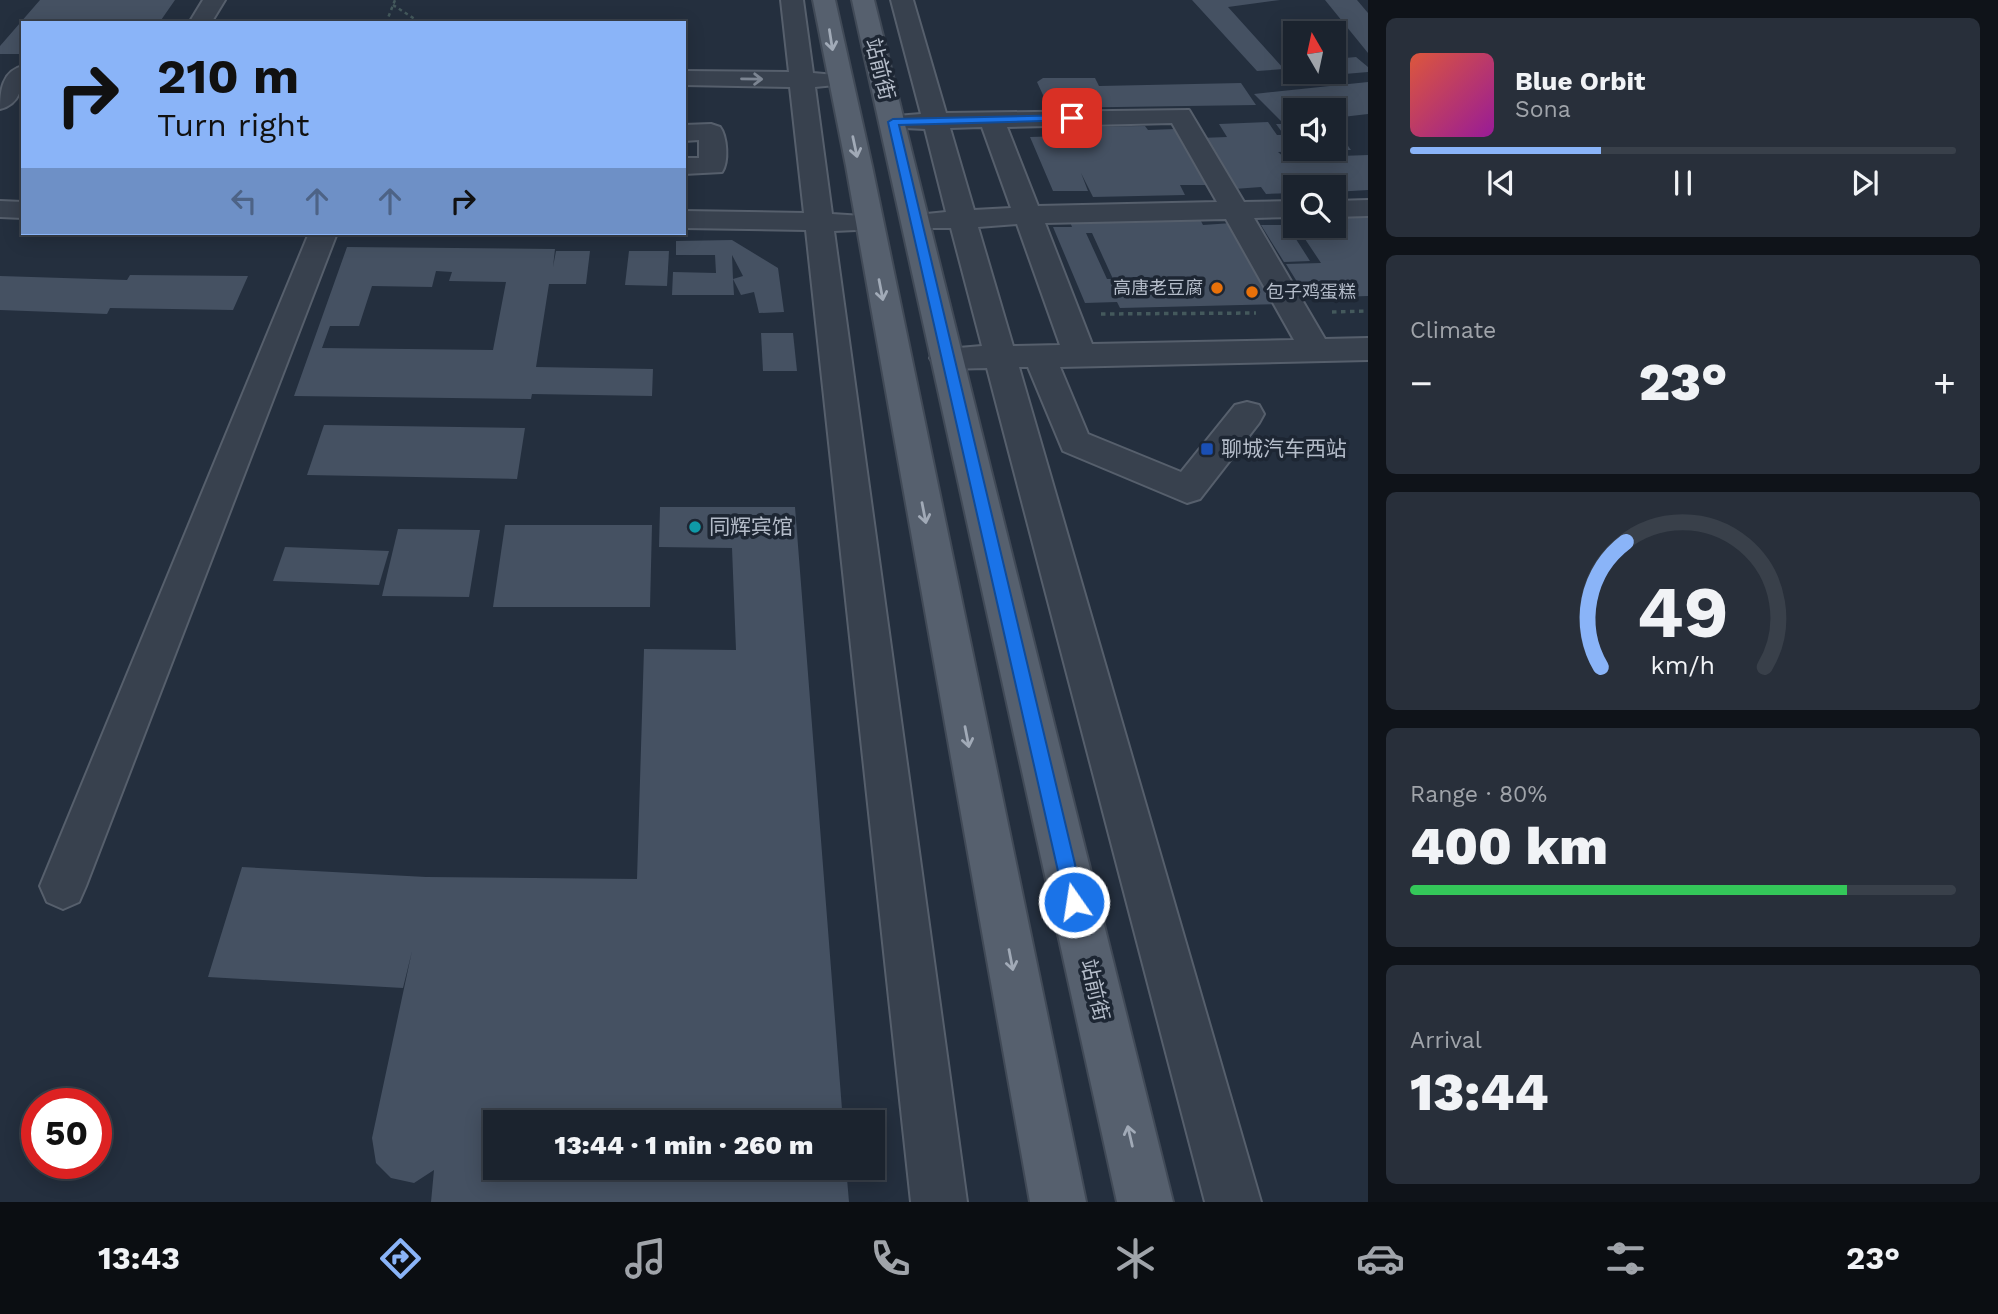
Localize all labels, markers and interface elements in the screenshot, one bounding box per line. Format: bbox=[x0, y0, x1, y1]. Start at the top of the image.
north arrow bbox=[1283, 21, 1346, 84]
map controls bbox=[1283, 21, 1346, 238]
one-way arrow bbox=[825, 28, 838, 51]
street label: 站前街 bbox=[861, 35, 900, 102]
text: 210 m bbox=[157, 47, 299, 105]
icon: right bbox=[42, 49, 133, 140]
text: Blue Orbit bbox=[1515, 66, 1645, 96]
one-way arrow bbox=[741, 72, 764, 86]
pin bbox=[1042, 88, 1102, 148]
text: Sona bbox=[1515, 96, 1571, 123]
button: sound bbox=[1283, 98, 1346, 161]
icon: arrive bbox=[1053, 99, 1091, 137]
text: Turn right bbox=[157, 106, 309, 144]
one-way arrow bbox=[849, 135, 862, 158]
icon: previous bbox=[1482, 164, 1520, 202]
icon: pause bbox=[1664, 164, 1702, 202]
icon: next bbox=[1846, 164, 1884, 202]
button: search bbox=[1283, 175, 1346, 238]
icon: left bbox=[225, 182, 263, 220]
icon: ahead bbox=[298, 182, 336, 220]
icon: ahead bbox=[371, 182, 409, 220]
icon: right bbox=[444, 182, 482, 220]
place label: 高唐老豆腐 bbox=[1113, 277, 1203, 298]
one-way arrow bbox=[874, 278, 888, 301]
marker: 高唐老豆腐 bbox=[1209, 280, 1225, 296]
place label: 包子鸡蛋糕 bbox=[1266, 281, 1356, 302]
marker: 包子鸡蛋糕 bbox=[1244, 284, 1260, 300]
text: Climate bbox=[1410, 317, 1496, 344]
text: 23° bbox=[1639, 352, 1727, 413]
text: − bbox=[1410, 361, 1433, 405]
text: + bbox=[1933, 361, 1956, 405]
place label: 聊城汽车西站 bbox=[1221, 436, 1347, 461]
marker: 聊城汽车西站 bbox=[1199, 441, 1215, 457]
one-way arrow bbox=[918, 501, 931, 524]
place label: 同辉宾馆 bbox=[709, 514, 793, 539]
marker: 同辉宾馆 bbox=[687, 519, 703, 535]
text: 49 bbox=[1637, 569, 1729, 655]
text: km/h bbox=[1651, 651, 1715, 680]
one-way arrow bbox=[961, 725, 975, 748]
text: Range · 80% bbox=[1410, 781, 1547, 808]
text: 400 km bbox=[1410, 816, 1608, 877]
position arrow bbox=[1037, 865, 1111, 939]
one-way arrow bbox=[1004, 948, 1018, 971]
street label: 站前街 bbox=[1076, 956, 1115, 1023]
text: Arrival bbox=[1410, 1027, 1482, 1054]
text: 13:44 bbox=[1410, 1062, 1549, 1123]
speed limit sign: 50 bbox=[21, 1088, 112, 1179]
one-way arrow bbox=[1122, 1125, 1135, 1147]
text: 13:44 · 1 min · 260 m bbox=[555, 1130, 813, 1160]
icon: directions bbox=[376, 1234, 425, 1283]
icon: music bbox=[621, 1234, 670, 1283]
icon: phone bbox=[866, 1234, 915, 1283]
icon: climate bbox=[1111, 1234, 1160, 1283]
icon: car bbox=[1356, 1234, 1405, 1283]
icon: filters bbox=[1601, 1234, 1650, 1283]
text: 13:43 bbox=[98, 1239, 180, 1277]
text: 23° bbox=[1846, 1239, 1900, 1277]

